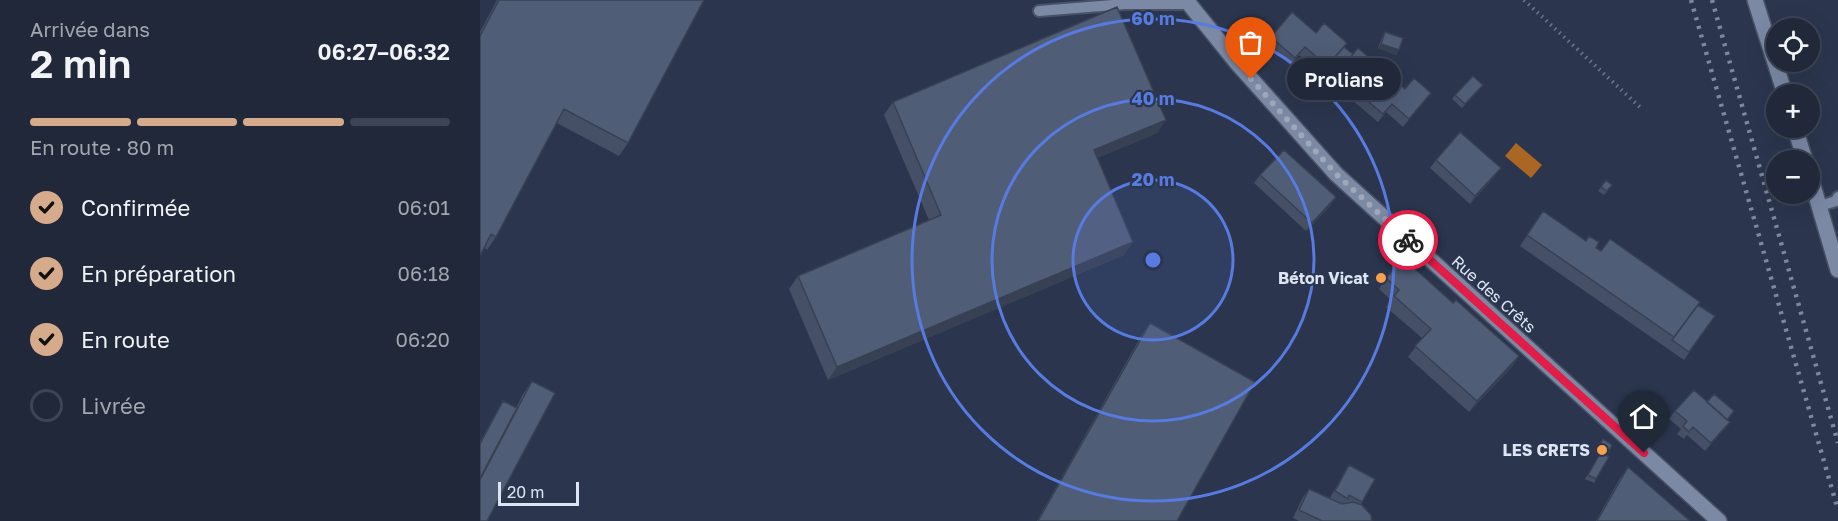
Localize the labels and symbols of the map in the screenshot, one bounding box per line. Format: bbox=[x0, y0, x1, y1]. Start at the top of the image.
text: 60 m bbox=[1131, 7, 1175, 29]
pin bbox=[1225, 17, 1276, 79]
callout: Prolians bbox=[1287, 58, 1401, 100]
text: 40 m bbox=[1131, 87, 1175, 109]
text: 20 m bbox=[1132, 168, 1174, 190]
courier bbox=[1378, 210, 1438, 270]
centre of rings bbox=[1143, 250, 1163, 270]
street label: Rue des Crêts bbox=[1448, 251, 1540, 337]
place label: Béton Vicat bbox=[1278, 268, 1369, 288]
marker: Béton Vicat bbox=[1374, 271, 1388, 285]
pin bbox=[1618, 391, 1669, 453]
place label: LES CRETS bbox=[1503, 440, 1590, 460]
marker: LES CRETS bbox=[1595, 443, 1609, 457]
scale bar bbox=[498, 479, 579, 506]

